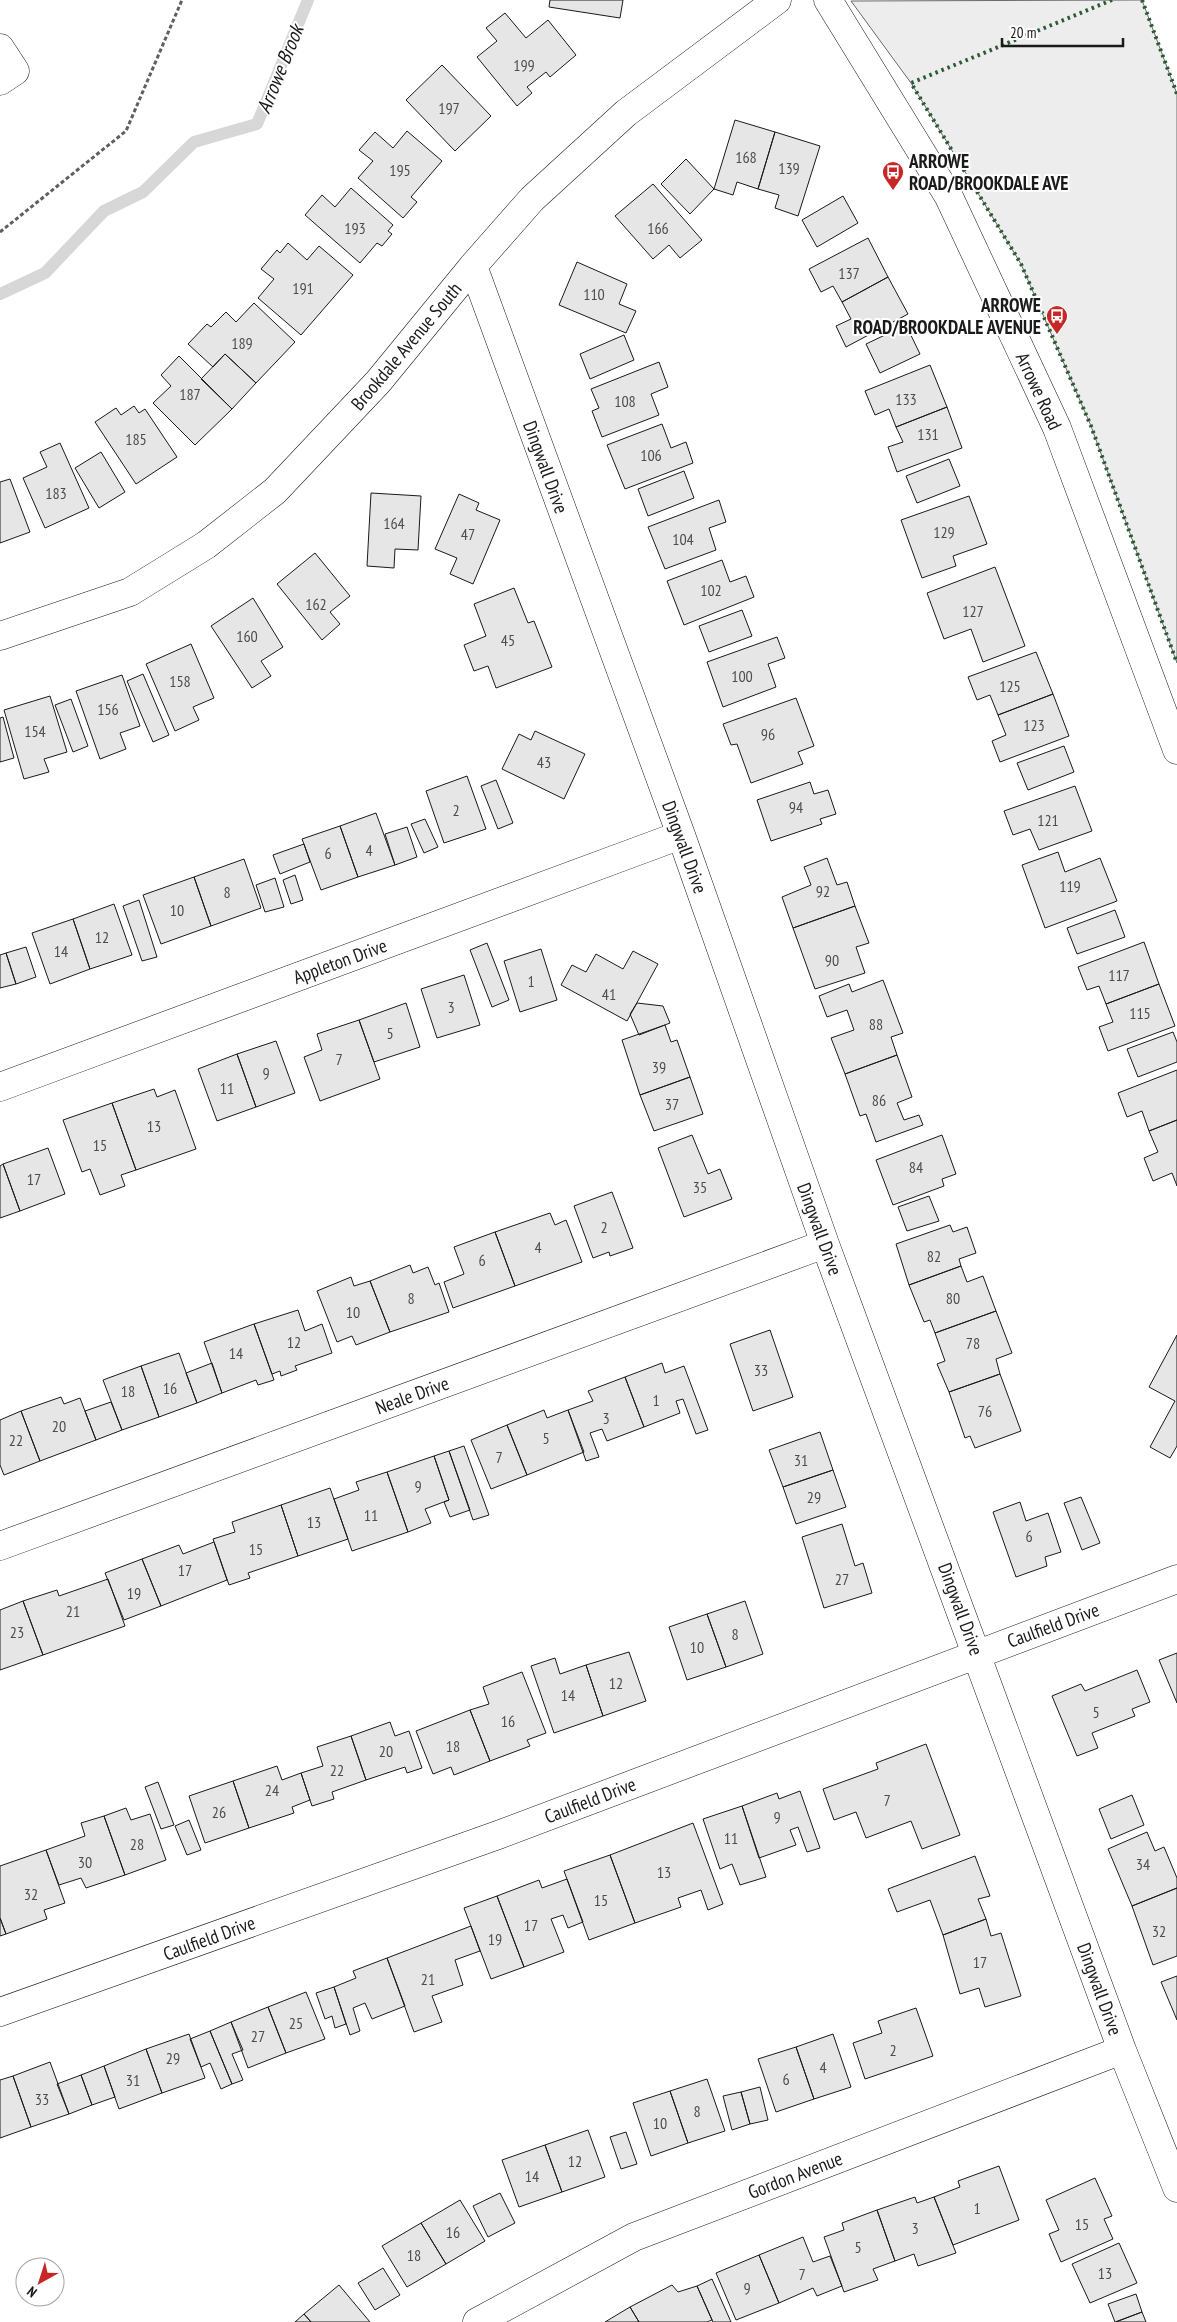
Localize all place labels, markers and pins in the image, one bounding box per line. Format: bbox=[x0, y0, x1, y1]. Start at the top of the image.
place label: ARROWE ROAD/BROOKDALE AVE bbox=[908, 149, 1068, 195]
bus stop icon: ARROWE ROAD/BROOKDALE AVE bbox=[881, 160, 905, 191]
place label: ARROWE ROAD/BROOKDALE AVENUE bbox=[853, 293, 1041, 339]
bus stop icon: ARROWE ROAD/BROOKDALE AVENUE bbox=[1045, 304, 1069, 335]

